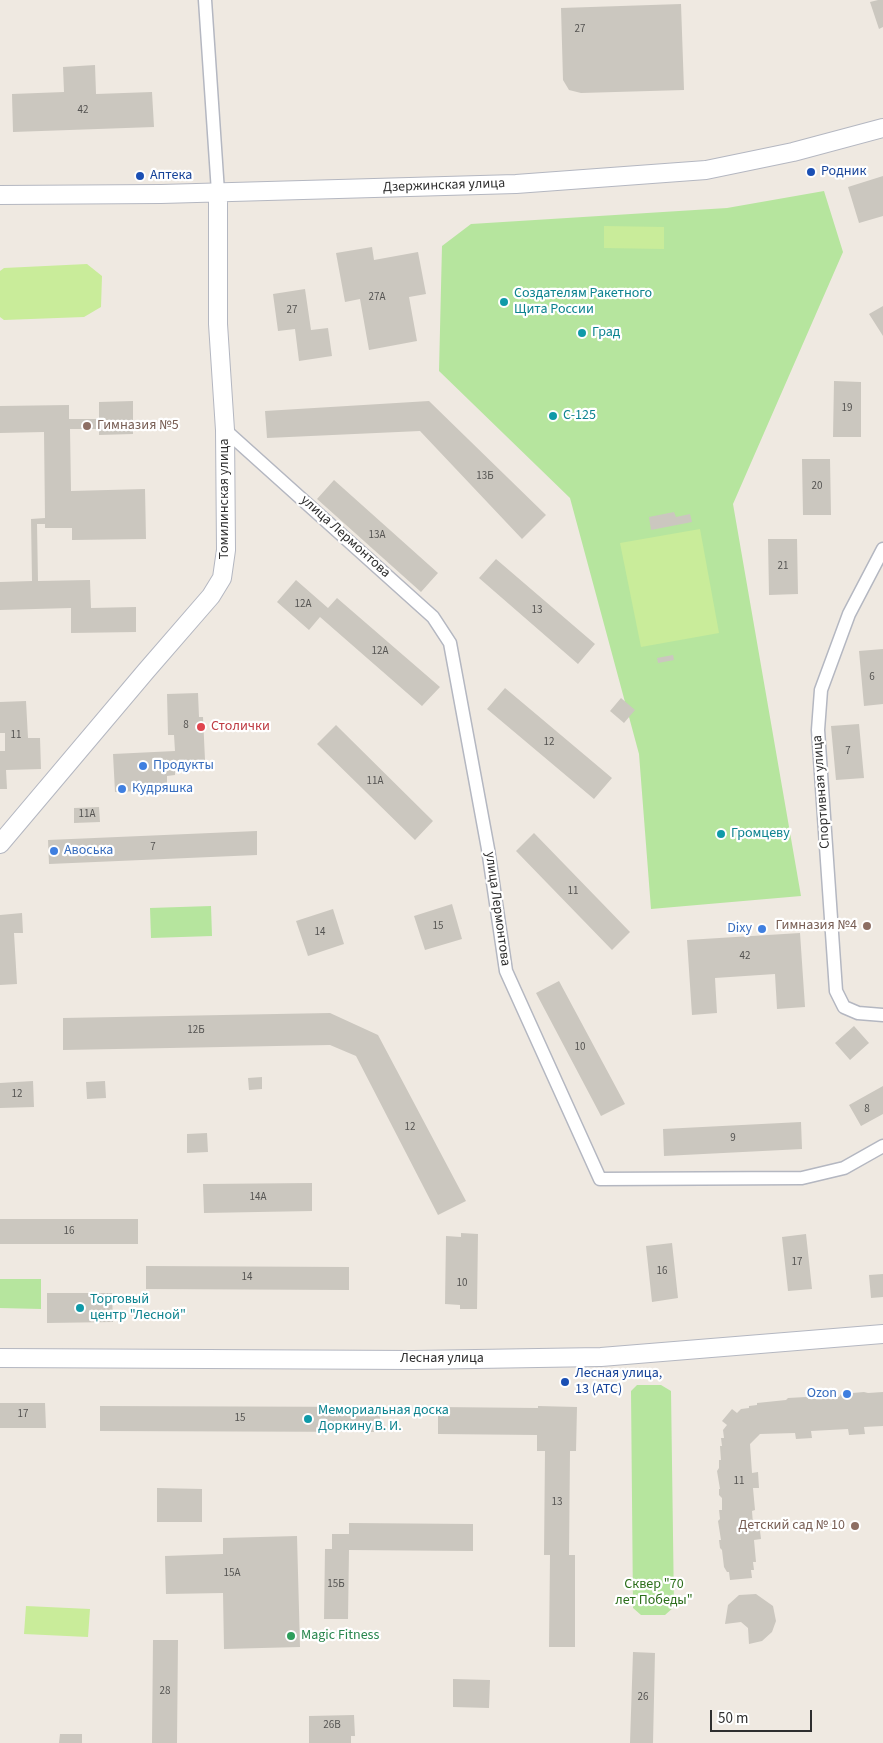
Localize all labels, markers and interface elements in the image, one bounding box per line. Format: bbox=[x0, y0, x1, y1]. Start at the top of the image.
house number: 27 bbox=[575, 23, 585, 37]
house number: 42 bbox=[78, 104, 88, 118]
place label: Родник bbox=[821, 164, 866, 180]
marker: Родник bbox=[805, 166, 817, 178]
place label: Аптека bbox=[150, 168, 192, 184]
marker: Аптека bbox=[134, 170, 146, 182]
street label: Дзержинская улица bbox=[383, 175, 505, 197]
place label: Создателям Ракетного Щита России bbox=[514, 286, 652, 318]
house number: 27А bbox=[369, 291, 385, 305]
marker: Создателям Ракетного Щита России bbox=[498, 296, 510, 308]
house number: 27 bbox=[287, 304, 297, 318]
place label: Град bbox=[592, 325, 620, 341]
marker: Град bbox=[576, 327, 588, 339]
house number: 19 bbox=[842, 402, 852, 416]
place label: С-125 bbox=[563, 408, 596, 424]
marker: С-125 bbox=[547, 410, 559, 422]
place label: Гимназия №5 bbox=[97, 418, 179, 434]
marker: Гимназия №5 bbox=[81, 420, 93, 432]
street label: Томилинская улица bbox=[217, 438, 233, 560]
house number: 13Б bbox=[476, 470, 494, 484]
house number: 20 bbox=[812, 480, 822, 494]
street label: улица Лермонтова bbox=[297, 492, 393, 582]
house number: 13А bbox=[369, 529, 385, 543]
house number: 21 bbox=[778, 560, 788, 574]
house number: 12А bbox=[295, 598, 311, 612]
house number: 13 bbox=[532, 604, 542, 618]
house number: 12А bbox=[372, 645, 388, 659]
house number: 6 bbox=[869, 671, 875, 685]
house number: 8 bbox=[183, 719, 189, 733]
place label: Столички bbox=[211, 719, 270, 735]
marker: Столички bbox=[195, 721, 207, 733]
house number: 11 bbox=[11, 729, 21, 743]
street label: Спортивная улица bbox=[810, 735, 834, 849]
house number: 12 bbox=[544, 736, 554, 750]
house number: 7 bbox=[845, 745, 851, 759]
place label: Продукты bbox=[153, 758, 214, 774]
marker: Продукты bbox=[137, 760, 149, 772]
house number: 11А bbox=[367, 775, 383, 789]
place label: Кудряшка bbox=[132, 781, 193, 797]
marker: Кудряшка bbox=[116, 783, 128, 795]
house number: 11А bbox=[79, 808, 95, 822]
place label: Громцеву bbox=[731, 826, 790, 842]
marker: Громцеву bbox=[715, 828, 727, 840]
house number: 7 bbox=[150, 841, 156, 855]
place label: Авоська bbox=[64, 843, 113, 859]
marker: Авоська bbox=[48, 845, 60, 857]
street label: улица Лермонтова bbox=[481, 851, 513, 967]
house number: 11 bbox=[568, 885, 578, 899]
place label: Гимназия №4 bbox=[775, 918, 857, 934]
house number: 15 bbox=[433, 920, 443, 934]
marker: Гимназия №4 bbox=[861, 920, 873, 932]
place label: Dixy bbox=[727, 921, 752, 937]
marker: Dixy bbox=[756, 923, 768, 935]
house number: 14 bbox=[315, 926, 325, 940]
house number: 42 bbox=[740, 950, 750, 964]
house number: 12Б bbox=[187, 1024, 205, 1038]
house number: 10 bbox=[575, 1041, 585, 1055]
house number: 12 bbox=[12, 1088, 22, 1102]
house number: 8 bbox=[864, 1103, 870, 1117]
house number: 12 bbox=[405, 1121, 415, 1135]
house number: 9 bbox=[730, 1132, 736, 1146]
house number: 14А bbox=[250, 1191, 266, 1205]
house number: 16 bbox=[64, 1225, 74, 1239]
house number: 17 bbox=[792, 1256, 802, 1270]
house number: 16 bbox=[657, 1265, 667, 1279]
house number: 14 bbox=[242, 1271, 252, 1285]
house number: 10 bbox=[457, 1277, 467, 1291]
place label: Торговый центр "Лесной" bbox=[90, 1292, 186, 1324]
marker: Торговый центр "Лесной" bbox=[74, 1302, 86, 1314]
street label: Лесная улица bbox=[400, 1351, 484, 1367]
place label: Лесная улица, 13 (АТС) bbox=[575, 1366, 662, 1398]
marker: Лесная улица, 13 (АТС) bbox=[559, 1376, 571, 1388]
place label: Ozon bbox=[807, 1386, 837, 1402]
marker: Ozon bbox=[841, 1388, 853, 1400]
place label: Мемориальная доска Доркину В. И. bbox=[318, 1403, 449, 1435]
house number: 17 bbox=[18, 1408, 28, 1422]
house number: 15 bbox=[235, 1412, 245, 1426]
marker: Мемориальная доска Доркину В. И. bbox=[302, 1413, 314, 1425]
house number: 11 bbox=[734, 1475, 744, 1489]
house number: 13 bbox=[552, 1496, 562, 1510]
place label: Детский сад № 10 bbox=[738, 1518, 845, 1534]
marker: Детский сад № 10 bbox=[849, 1520, 861, 1532]
house number: 15А bbox=[224, 1567, 240, 1581]
park label: Сквер "70 лет Победы" bbox=[615, 1577, 693, 1610]
house number: 15Б bbox=[327, 1578, 345, 1592]
place label: Magic Fitness bbox=[301, 1628, 379, 1644]
marker: Magic Fitness bbox=[285, 1630, 297, 1642]
house number: 28 bbox=[160, 1685, 170, 1699]
house number: 26 bbox=[638, 1691, 648, 1705]
scale bar bbox=[713, 1700, 816, 1732]
text: 50 m bbox=[718, 1708, 748, 1729]
house number: 26В bbox=[323, 1719, 341, 1733]

